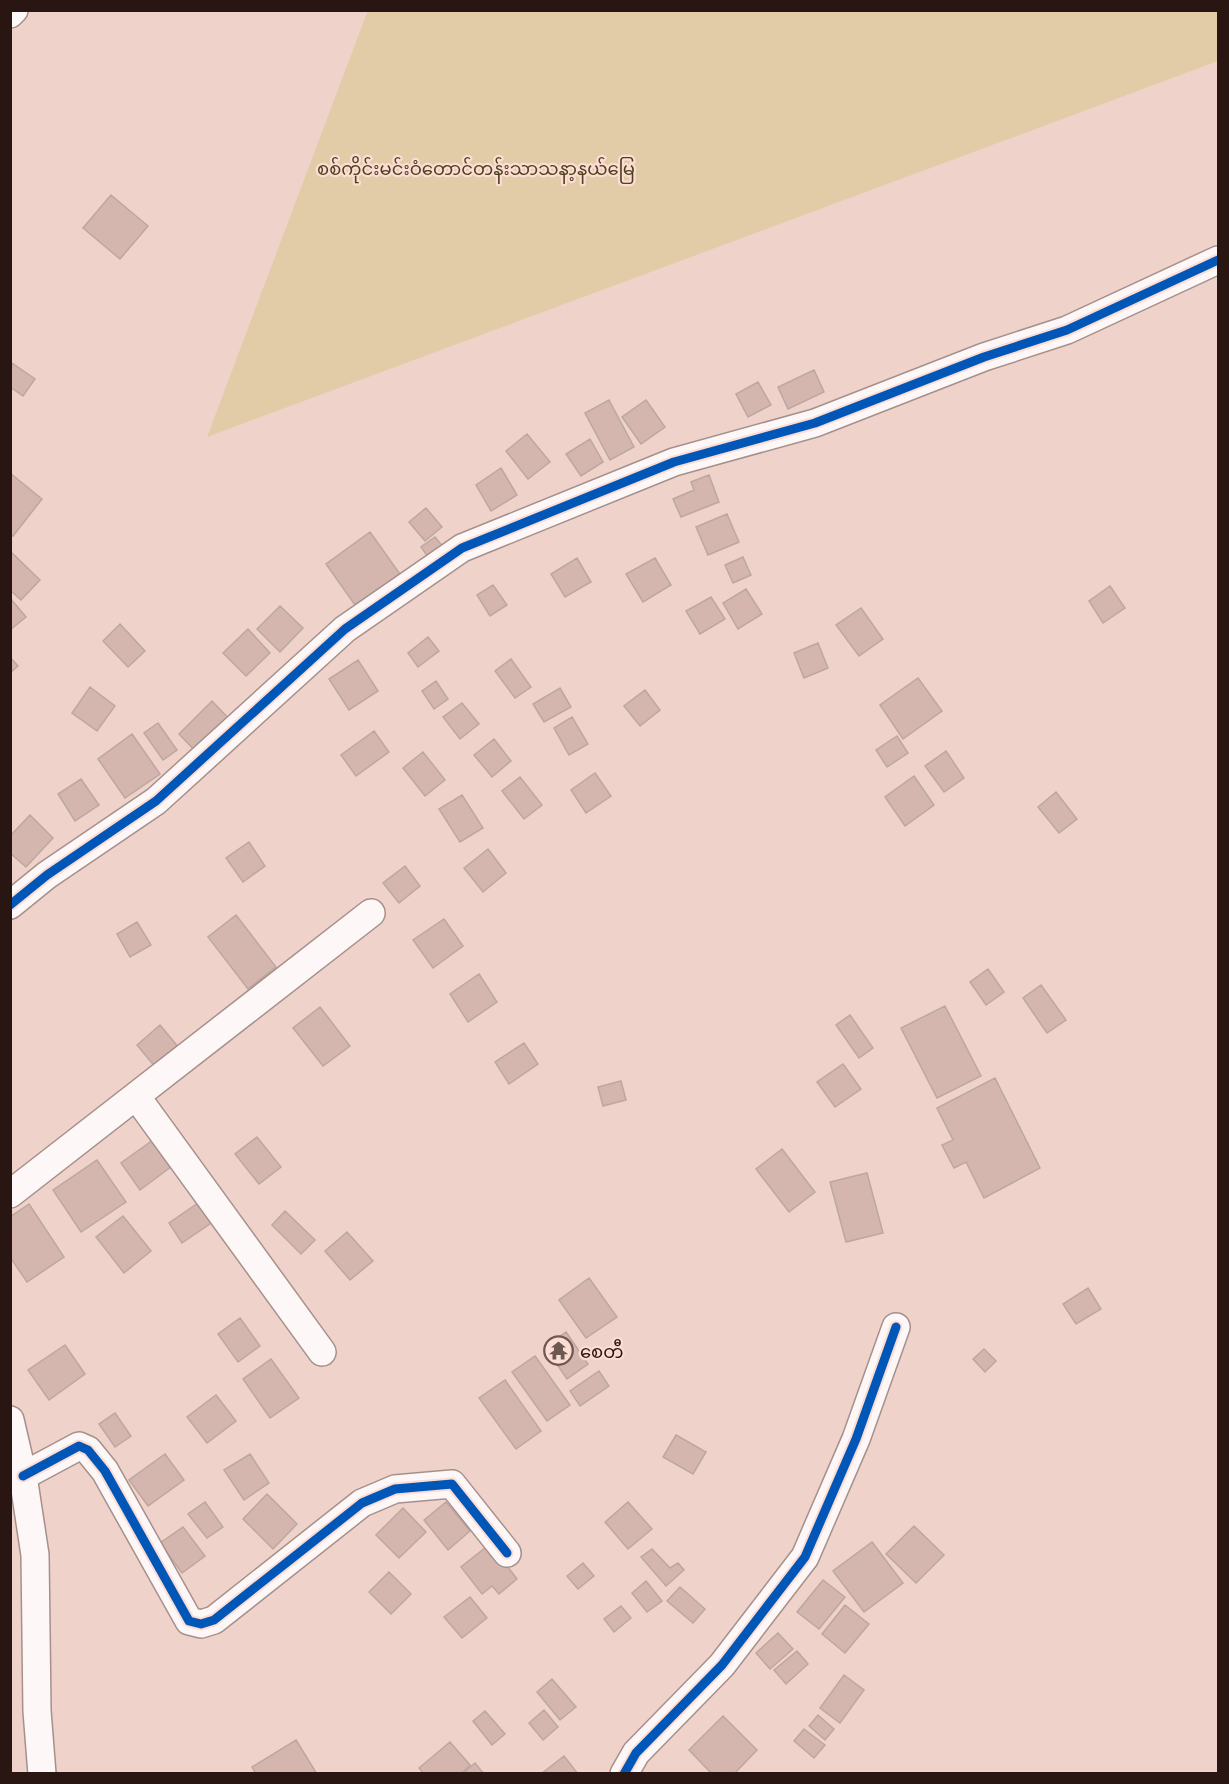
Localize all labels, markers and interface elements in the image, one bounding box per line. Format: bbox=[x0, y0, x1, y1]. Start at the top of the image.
park label: စစ်ကိုင်းမင်းဝံတောင်တန်းသာသနာ့နယ်မြေ bbox=[317, 155, 635, 184]
temple icon: စေတီ bbox=[543, 1335, 575, 1367]
place label: စေတီ bbox=[580, 1338, 624, 1363]

